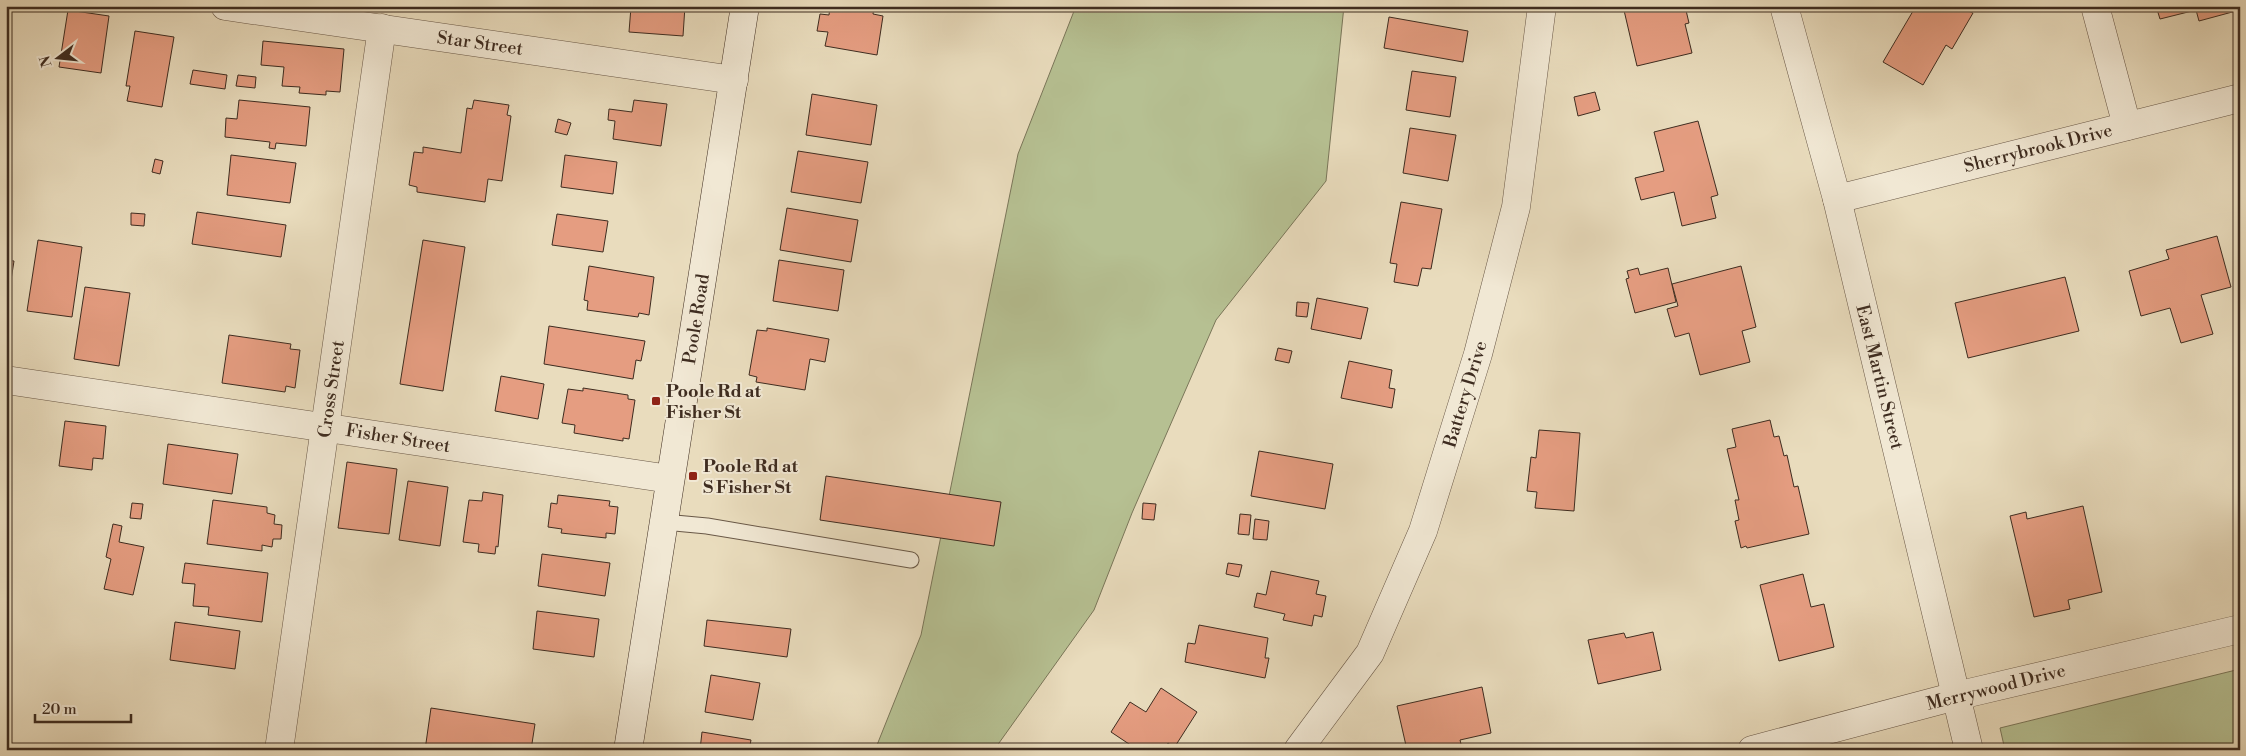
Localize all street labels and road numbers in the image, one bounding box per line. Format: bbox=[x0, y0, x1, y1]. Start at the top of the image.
street label: Star Street bbox=[436, 26, 525, 61]
street label: Sherrybrook Drive bbox=[1961, 119, 2115, 178]
street label: Poole Road bbox=[678, 271, 715, 366]
street label: East Martin Street bbox=[1850, 302, 1909, 453]
street label: Cross Street bbox=[313, 338, 350, 439]
street label: Battery Drive bbox=[1438, 338, 1493, 451]
street label: Fisher Street bbox=[344, 419, 453, 458]
street label: Merrywood Drive bbox=[1924, 659, 2068, 716]

